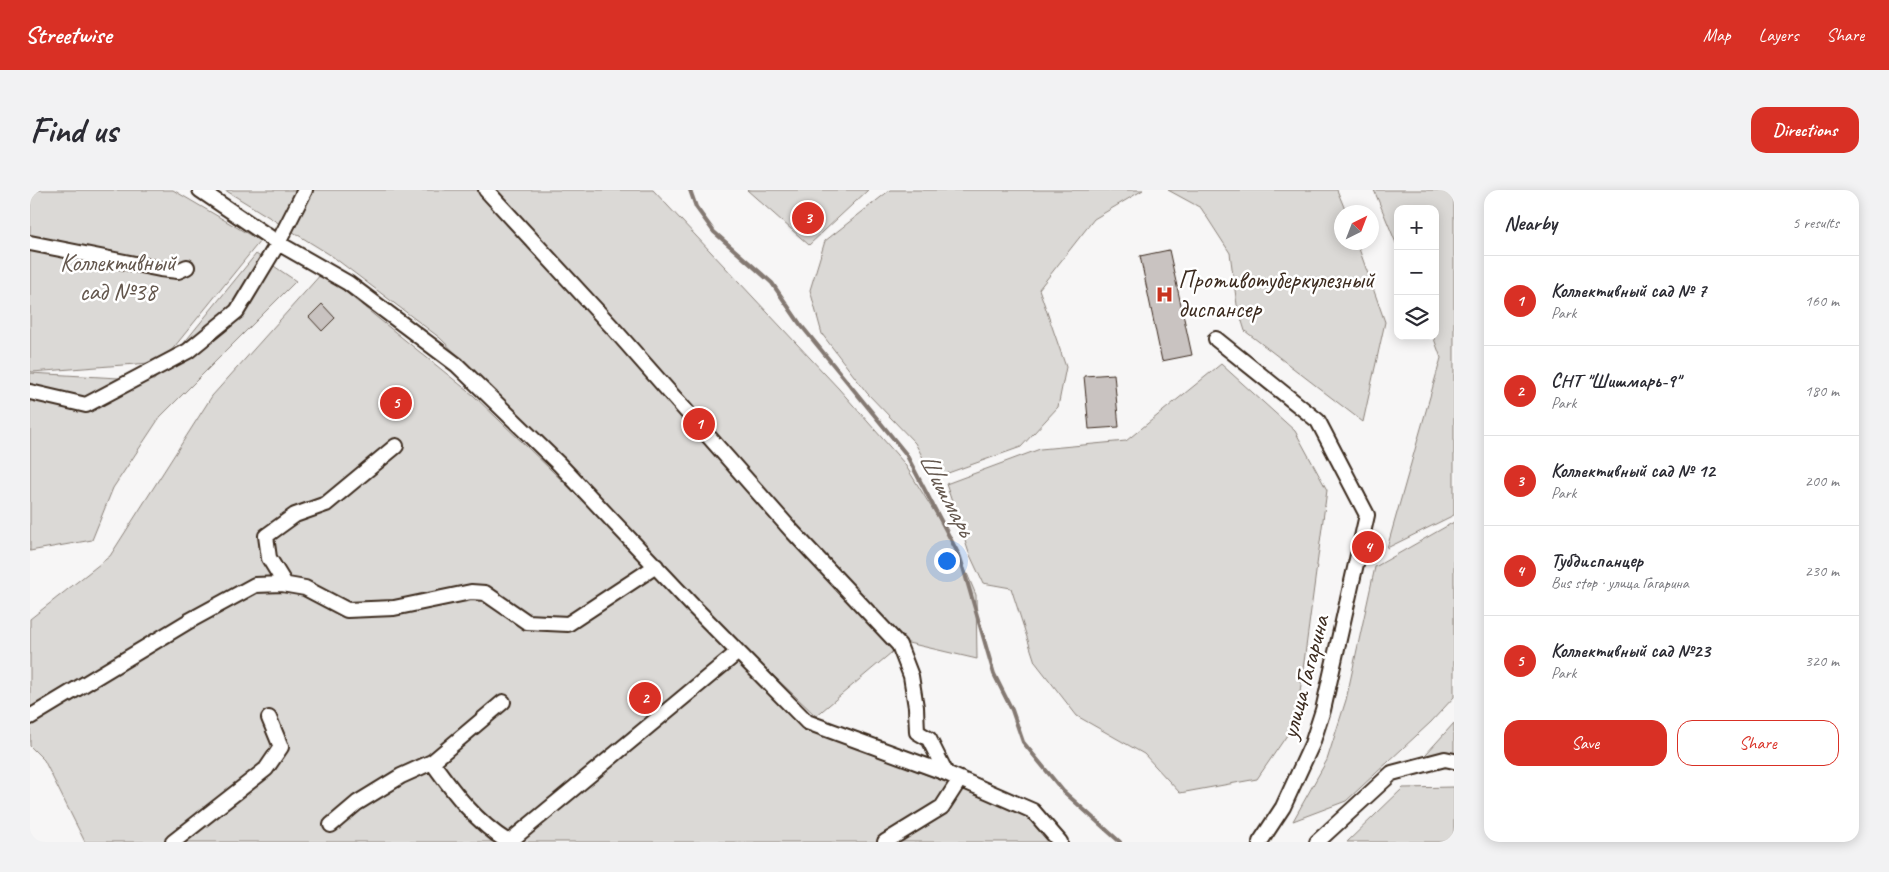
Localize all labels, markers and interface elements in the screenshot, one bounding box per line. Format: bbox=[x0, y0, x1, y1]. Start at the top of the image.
text: Streetwise bbox=[25, 20, 111, 50]
text: Map bbox=[1703, 24, 1731, 46]
text: Layers bbox=[1759, 24, 1798, 46]
text: Share bbox=[1826, 24, 1864, 46]
button: Directions bbox=[1751, 107, 1859, 153]
text: Find us bbox=[30, 108, 117, 153]
pin: 3 bbox=[792, 199, 824, 237]
north arrow bbox=[1334, 205, 1379, 250]
map controls bbox=[1394, 205, 1439, 340]
button: + bbox=[1394, 205, 1439, 250]
text: Nearby bbox=[1504, 210, 1557, 236]
text: 5 results bbox=[1792, 213, 1839, 233]
park label: Коллективный сад №38 bbox=[60, 247, 177, 308]
button: − bbox=[1394, 250, 1439, 295]
place label: Противотуберкулезный диспансер bbox=[1178, 264, 1376, 325]
text: Коллективный сад № 7 bbox=[1551, 279, 1706, 303]
hospital icon: Противотуберкулезный диспансер bbox=[1154, 284, 1174, 304]
text: 1 bbox=[1516, 291, 1524, 311]
text: 160 m bbox=[1805, 291, 1839, 311]
button: layers bbox=[1394, 295, 1439, 340]
text: Park bbox=[1551, 303, 1576, 323]
text: СНТ "Шишмарь-9" bbox=[1551, 369, 1680, 393]
text: 2 bbox=[1516, 381, 1524, 401]
text: 180 m bbox=[1805, 381, 1839, 401]
pin: 5 bbox=[380, 384, 412, 422]
text: Park bbox=[1551, 393, 1576, 413]
pin: 1 bbox=[683, 405, 715, 443]
water label: Шишмарь bbox=[911, 447, 984, 544]
text: Коллективный сад № 12 bbox=[1551, 459, 1715, 483]
text: 3 bbox=[1516, 471, 1524, 491]
text: 200 m bbox=[1805, 471, 1839, 491]
text: Park bbox=[1551, 483, 1576, 503]
pin: 4 bbox=[1352, 528, 1384, 566]
your location bbox=[934, 548, 960, 574]
text: Тубдиспанцер bbox=[1551, 549, 1643, 573]
text: 4 bbox=[1516, 561, 1524, 581]
text: 230 m bbox=[1805, 561, 1839, 581]
text: Bus stop · улица Гагарина bbox=[1551, 573, 1689, 593]
street label: улица Гагарина bbox=[1273, 610, 1337, 744]
text: Коллективный сад №23 bbox=[1551, 639, 1710, 663]
text: 5 bbox=[1517, 651, 1523, 671]
text: 320 m bbox=[1805, 651, 1839, 671]
text: Park bbox=[1551, 663, 1576, 683]
pin: 2 bbox=[629, 679, 661, 717]
button: Save bbox=[1504, 720, 1667, 766]
button: Share bbox=[1677, 720, 1839, 766]

